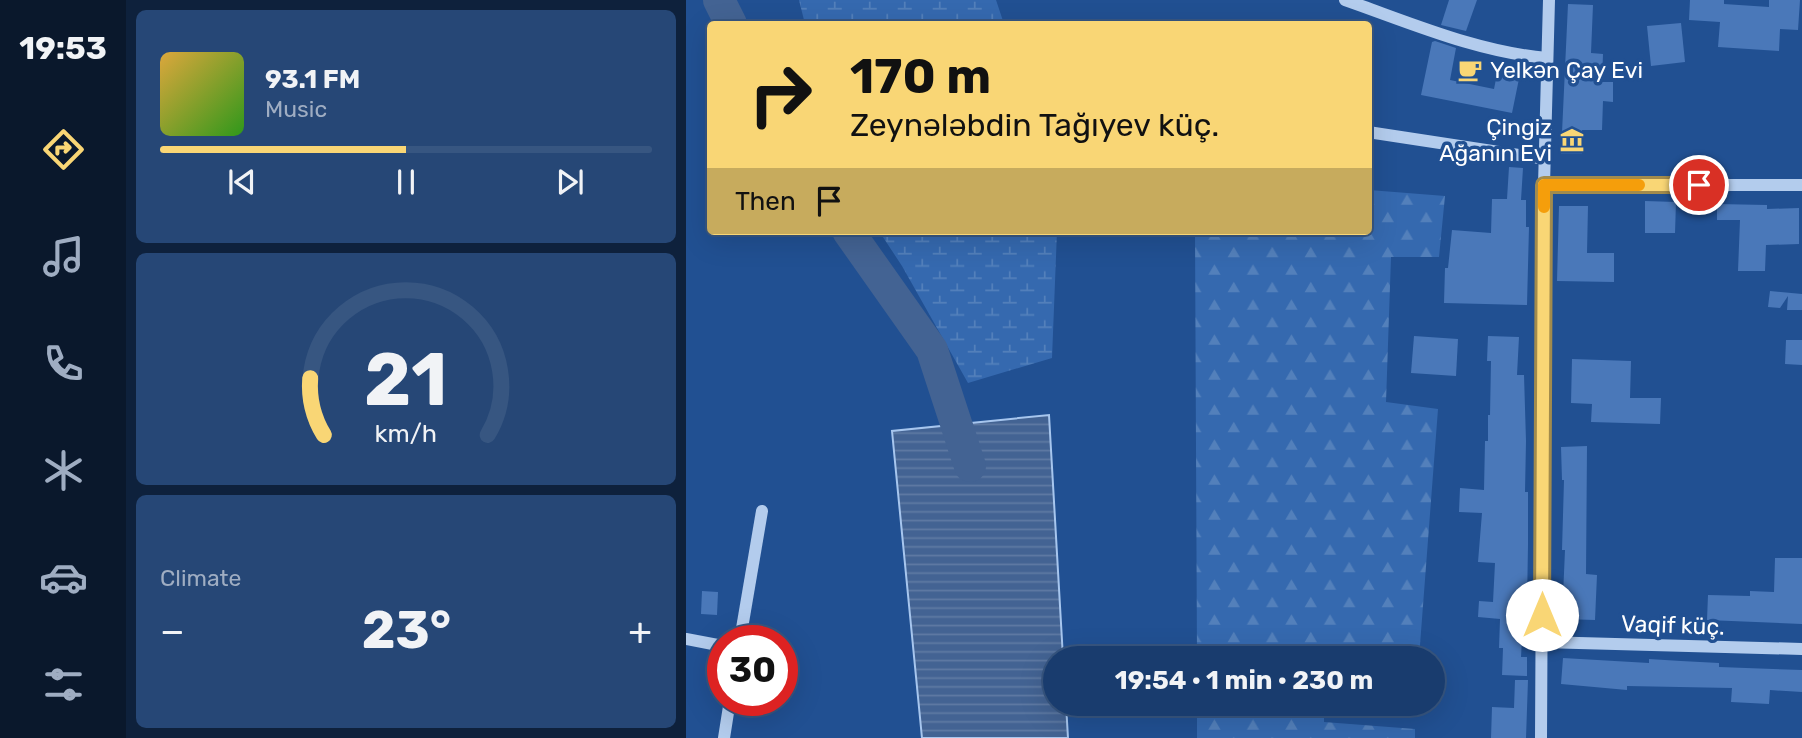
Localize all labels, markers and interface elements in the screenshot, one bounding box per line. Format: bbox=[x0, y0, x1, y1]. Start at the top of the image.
text: 19:53 bbox=[19, 29, 107, 67]
text: 170 m bbox=[850, 47, 991, 105]
icon: right bbox=[735, 49, 826, 140]
cafe icon: Yelkən Çay Evi bbox=[1456, 56, 1484, 84]
place label: Yelkən Çay Evi bbox=[1490, 56, 1643, 84]
text: 93.1 FM bbox=[265, 64, 360, 95]
text: Music bbox=[265, 95, 327, 123]
text: Zeynələbdin Tağıyev küç. bbox=[850, 106, 1219, 144]
place label: Çingiz Ağanın Evi bbox=[1439, 113, 1552, 167]
icon: directions bbox=[39, 125, 88, 174]
museum icon: Çingiz Ağanın Evi bbox=[1558, 126, 1586, 154]
pin bbox=[1669, 155, 1729, 215]
icon: previous bbox=[223, 163, 261, 201]
icon: pause bbox=[387, 163, 425, 201]
icon: next bbox=[551, 163, 589, 201]
icon: arrive bbox=[1680, 166, 1718, 204]
icon: arrive bbox=[810, 182, 848, 220]
text: Then bbox=[735, 186, 796, 217]
icon: music bbox=[39, 232, 88, 281]
text: 21 bbox=[364, 337, 448, 423]
icon: phone bbox=[39, 339, 88, 388]
text: km/h bbox=[375, 419, 437, 448]
icon: climate bbox=[39, 446, 88, 495]
icon: car bbox=[39, 553, 88, 602]
text: Climate bbox=[160, 564, 241, 592]
position arrow bbox=[1505, 578, 1579, 652]
text: 23° bbox=[362, 599, 451, 661]
text: − bbox=[160, 608, 185, 654]
text: + bbox=[628, 608, 652, 654]
street label: Vaqif küç. bbox=[1621, 609, 1725, 641]
speed limit sign: 30 bbox=[707, 625, 798, 716]
icon: filters bbox=[39, 660, 88, 709]
text: 19:54 · 1 min · 230 m bbox=[1115, 665, 1373, 696]

